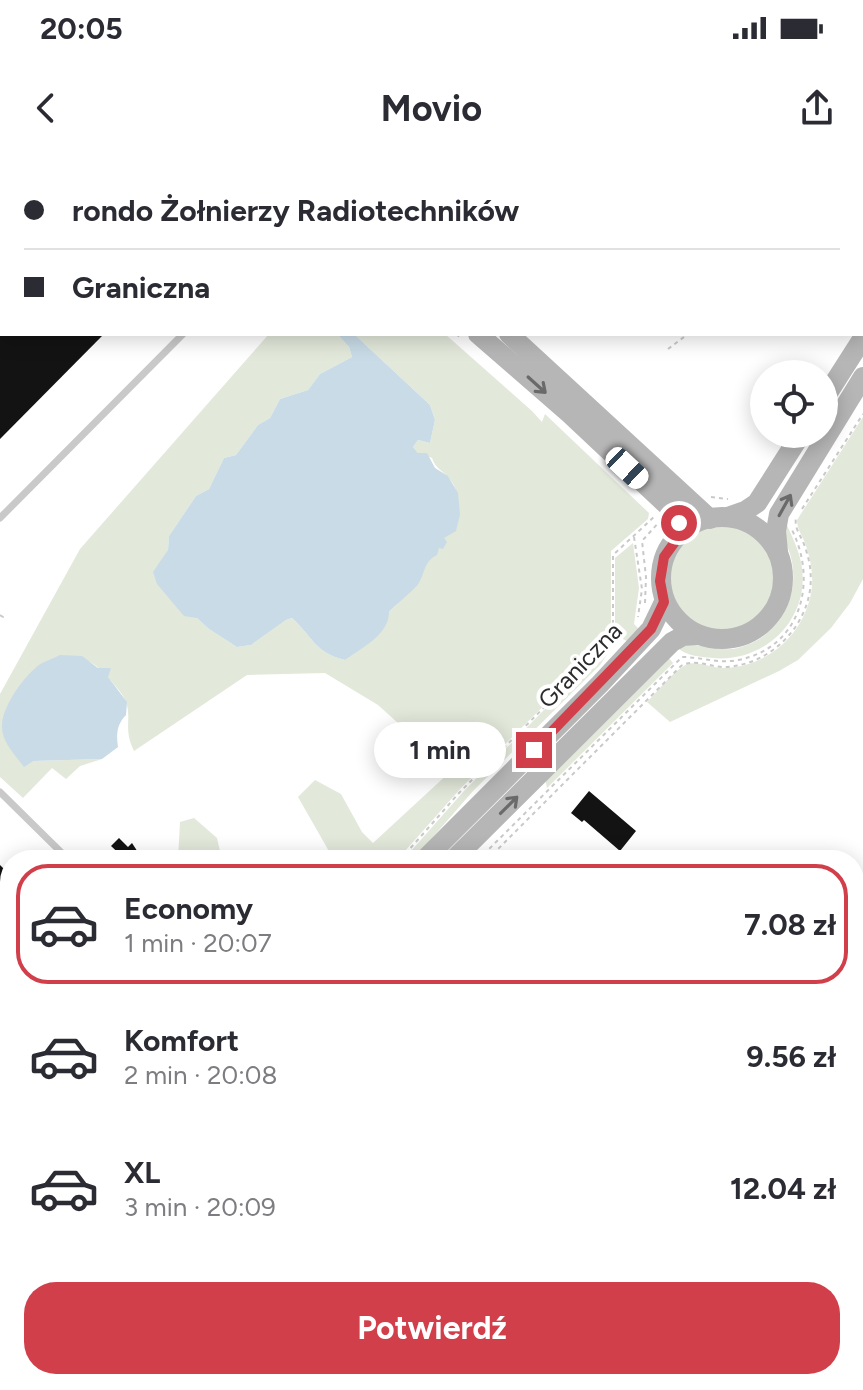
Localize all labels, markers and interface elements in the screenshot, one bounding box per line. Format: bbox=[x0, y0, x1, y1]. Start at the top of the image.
text: 20:05 bbox=[40, 10, 123, 47]
icon: back bbox=[24, 86, 68, 130]
icon: share bbox=[795, 86, 839, 130]
text: Movio bbox=[381, 87, 482, 130]
text: rondo Żołnierzy Radiotechników bbox=[72, 192, 519, 229]
text: Graniczna bbox=[72, 269, 210, 306]
map controls bbox=[750, 360, 838, 448]
button: locate bbox=[750, 360, 838, 448]
one-way arrow bbox=[527, 376, 547, 394]
car bbox=[601, 443, 653, 493]
one-way arrow bbox=[777, 494, 793, 517]
route start bbox=[661, 505, 697, 541]
street label: Graniczna bbox=[532, 616, 628, 714]
callout: 1 min bbox=[374, 722, 506, 778]
route end bbox=[516, 732, 552, 768]
text: 1 min bbox=[409, 734, 471, 766]
one-way arrow bbox=[499, 796, 518, 815]
icon: car bbox=[28, 888, 100, 960]
text: Economy bbox=[124, 890, 253, 927]
text: 7.08 zł bbox=[744, 906, 836, 943]
text: 1 min · 20:07 bbox=[124, 927, 272, 959]
icon: car bbox=[28, 1020, 100, 1092]
text: Komfort bbox=[124, 1022, 239, 1059]
text: 9.56 zł bbox=[746, 1038, 836, 1075]
text: 2 min · 20:08 bbox=[124, 1059, 277, 1091]
icon: car bbox=[28, 1152, 100, 1224]
text: XL bbox=[124, 1154, 160, 1191]
text: 12.04 zł bbox=[730, 1170, 836, 1207]
text: 3 min · 20:09 bbox=[124, 1191, 276, 1223]
button: Potwierdź bbox=[24, 1282, 840, 1374]

